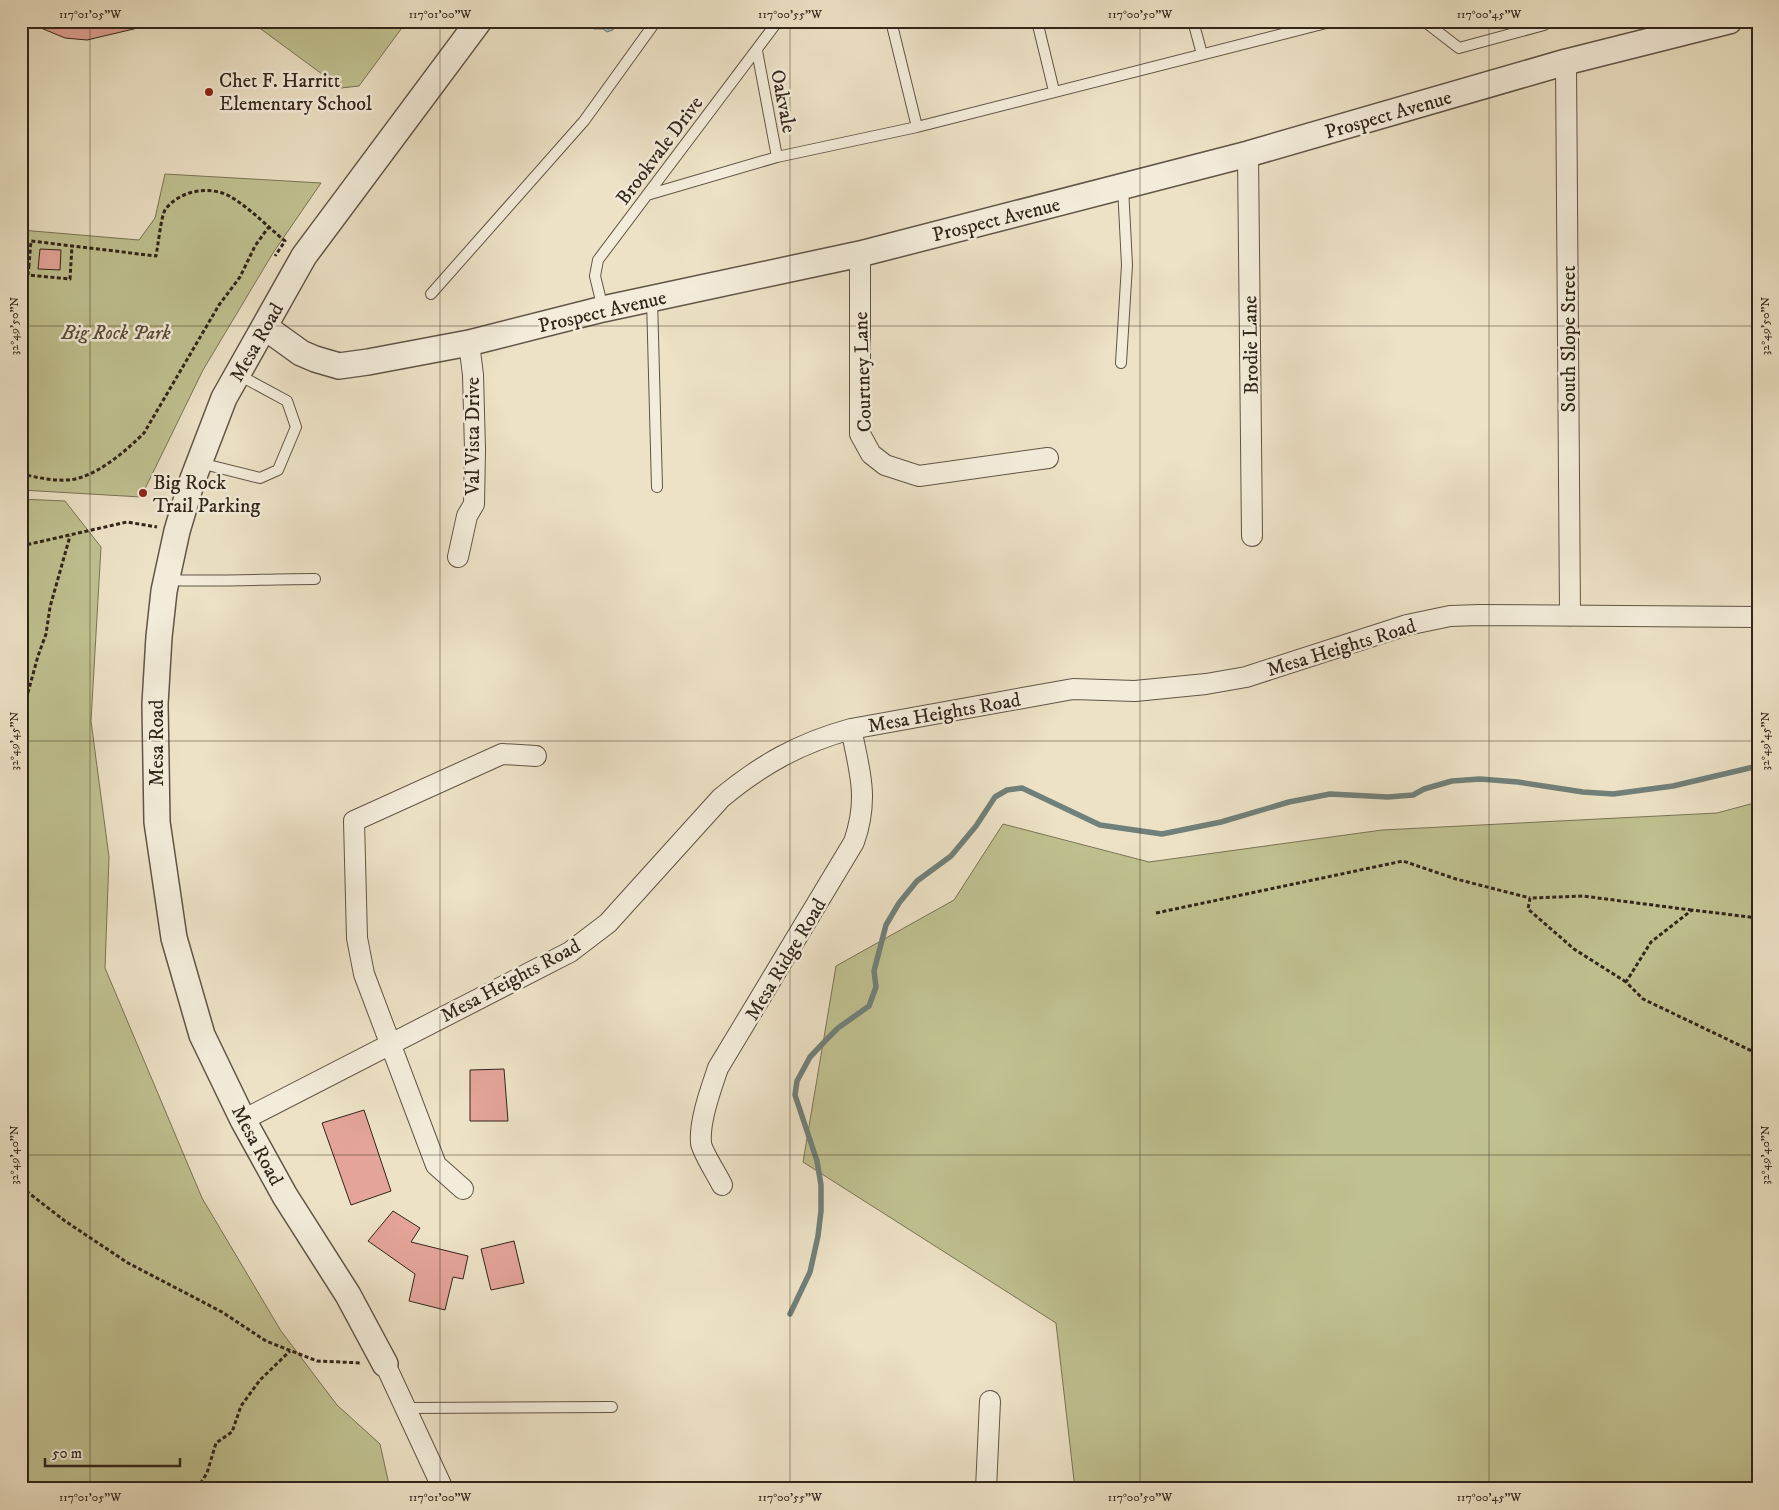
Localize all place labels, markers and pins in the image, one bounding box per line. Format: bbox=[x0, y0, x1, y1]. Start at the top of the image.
place label: Chet F. Harritt Elementary School bbox=[219, 69, 372, 117]
marker: Chet F. Harritt Elementary School bbox=[203, 86, 215, 98]
place label: Big Rock Trail Parking bbox=[153, 471, 260, 519]
marker: Big Rock Trail Parking bbox=[137, 487, 149, 499]

